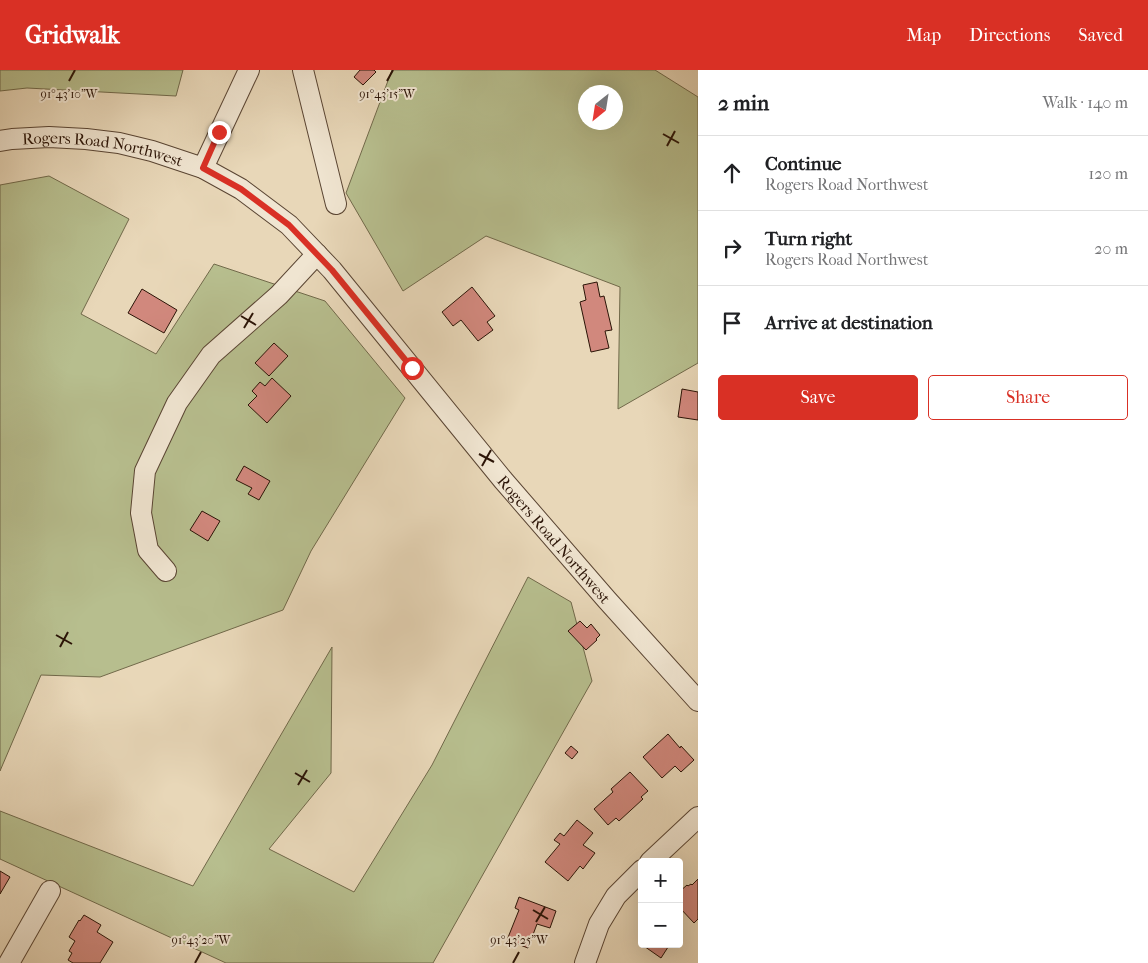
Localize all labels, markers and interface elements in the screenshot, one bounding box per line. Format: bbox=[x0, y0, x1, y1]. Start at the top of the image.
text: Gridwalk bbox=[25, 21, 120, 49]
text: Map bbox=[907, 25, 941, 46]
text: Directions bbox=[969, 25, 1050, 46]
text: Saved bbox=[1078, 25, 1123, 46]
north arrow bbox=[578, 85, 623, 130]
text: 91°43'10"W bbox=[41, 87, 99, 101]
text: 91°43'15"W bbox=[359, 87, 416, 101]
text: 2 min bbox=[718, 91, 769, 115]
text: Walk · 140 m bbox=[1043, 93, 1128, 112]
route end bbox=[208, 121, 231, 144]
street label: Rogers Road Northwest bbox=[22, 127, 186, 170]
text: Continue bbox=[765, 153, 841, 175]
icon: ahead bbox=[718, 159, 746, 187]
text: 120 m bbox=[1089, 164, 1128, 183]
text: Rogers Road Northwest bbox=[765, 175, 928, 194]
text: Turn right bbox=[765, 228, 852, 250]
icon: right bbox=[718, 234, 746, 262]
text: 20 m bbox=[1094, 239, 1128, 258]
text: Rogers Road Northwest bbox=[765, 250, 928, 269]
icon: arrive bbox=[718, 309, 746, 337]
text: Arrive at destination bbox=[765, 312, 933, 334]
route start bbox=[401, 357, 424, 380]
button: Save bbox=[718, 375, 918, 420]
button: Share bbox=[928, 375, 1128, 420]
street label: Rogers Road Northwest bbox=[494, 471, 615, 607]
map controls bbox=[638, 858, 683, 948]
button: + bbox=[638, 858, 683, 903]
button: − bbox=[638, 903, 683, 948]
text: 91°43'20"W bbox=[172, 933, 232, 947]
text: 91°43'25"W bbox=[490, 933, 549, 947]

